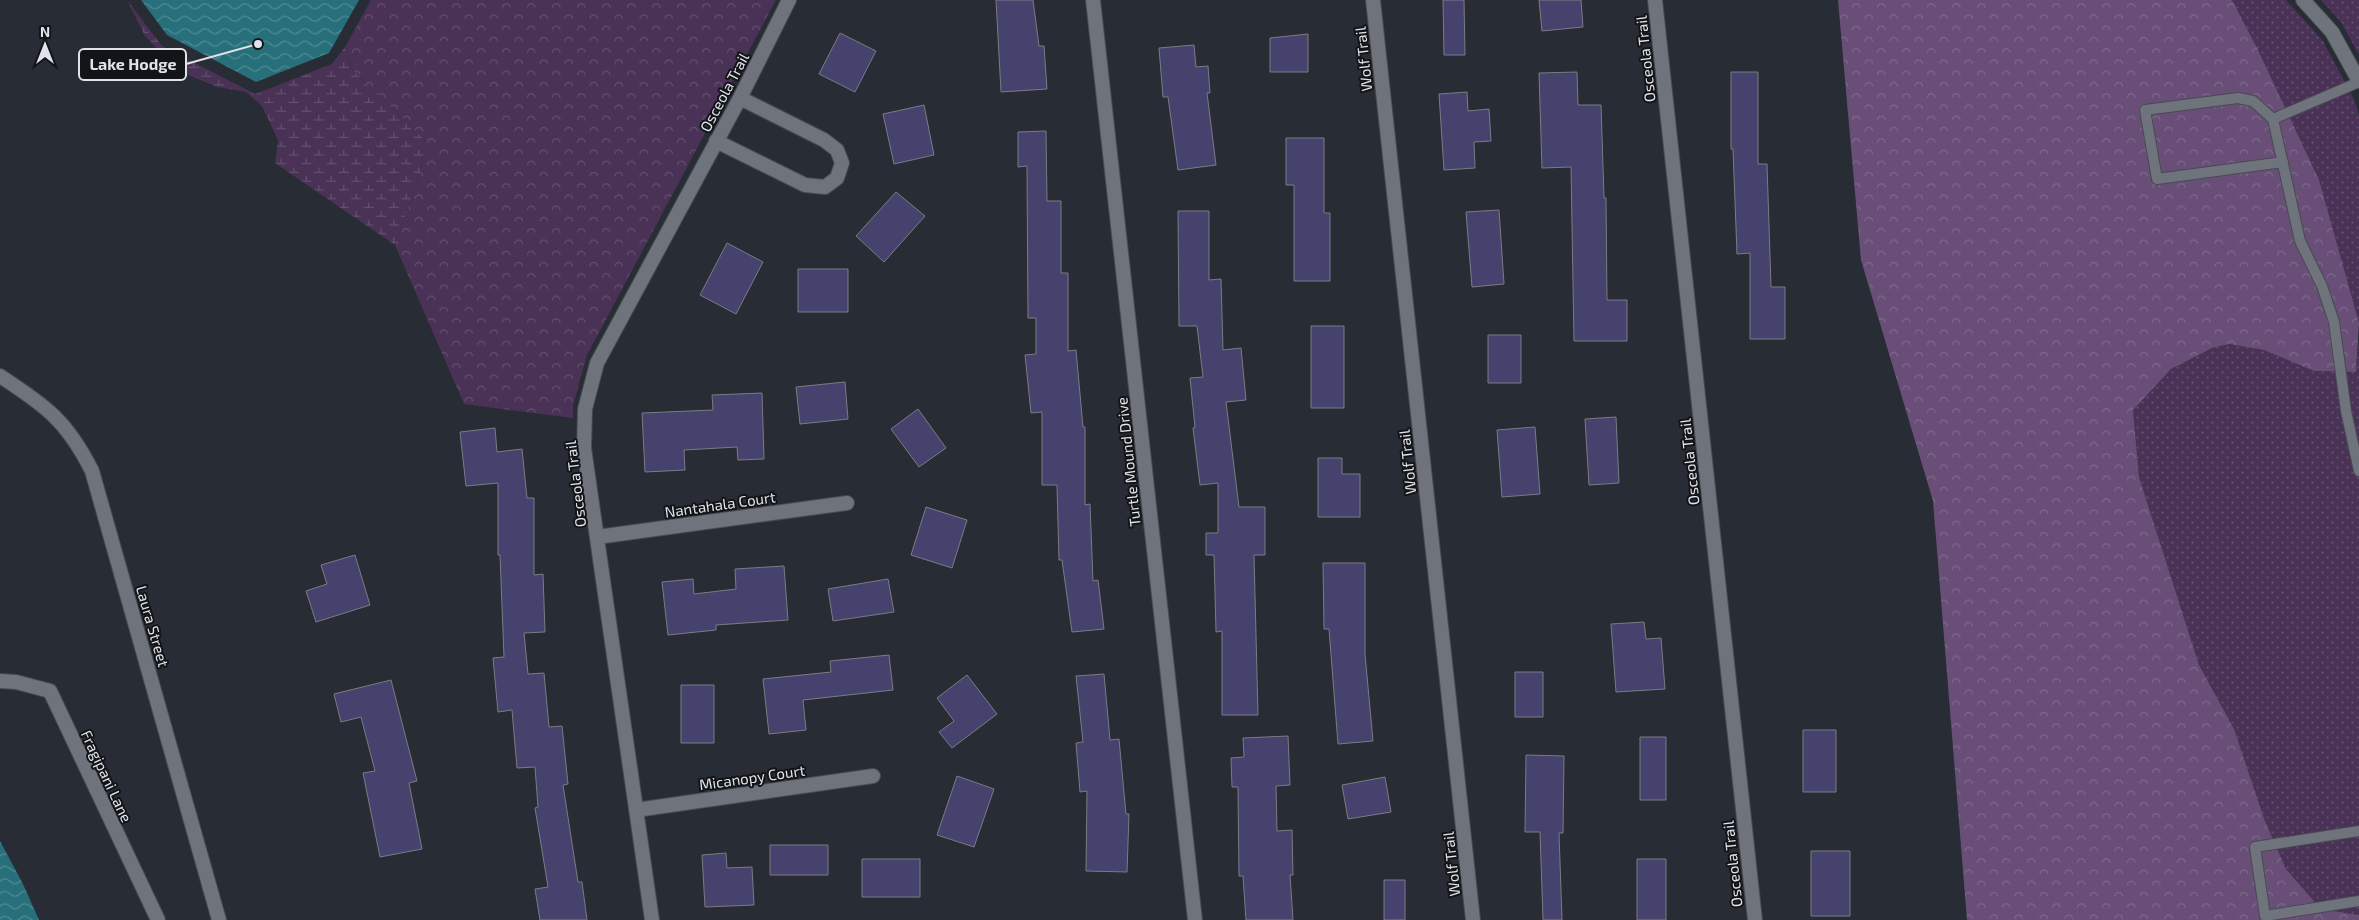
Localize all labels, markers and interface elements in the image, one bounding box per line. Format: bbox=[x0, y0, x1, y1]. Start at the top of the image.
street label: Osceola Trail bbox=[1631, 14, 1658, 103]
north arrow bbox=[20, 20, 70, 70]
text: N bbox=[40, 23, 50, 40]
street label: Wolf Trail bbox=[1351, 25, 1375, 92]
callout: Lake Hodge bbox=[79, 49, 186, 80]
street label: Osceola Trail bbox=[696, 49, 753, 135]
text: Lake Hodge bbox=[89, 54, 177, 73]
street label: Turtle Mound Drive bbox=[1112, 396, 1144, 528]
street label: Osceola Trail bbox=[1675, 417, 1702, 506]
street label: Wolf Trail bbox=[1395, 428, 1419, 495]
street label: Osceola Trail bbox=[561, 439, 589, 528]
street label: Nantahala Court bbox=[663, 487, 777, 521]
street label: Laura Street bbox=[133, 583, 173, 669]
street label: Fragipani Lane bbox=[78, 727, 136, 825]
street label: Micanopy Court bbox=[698, 761, 806, 793]
street label: Osceola Trail bbox=[1718, 819, 1745, 908]
street label: Wolf Trail bbox=[1439, 830, 1463, 897]

